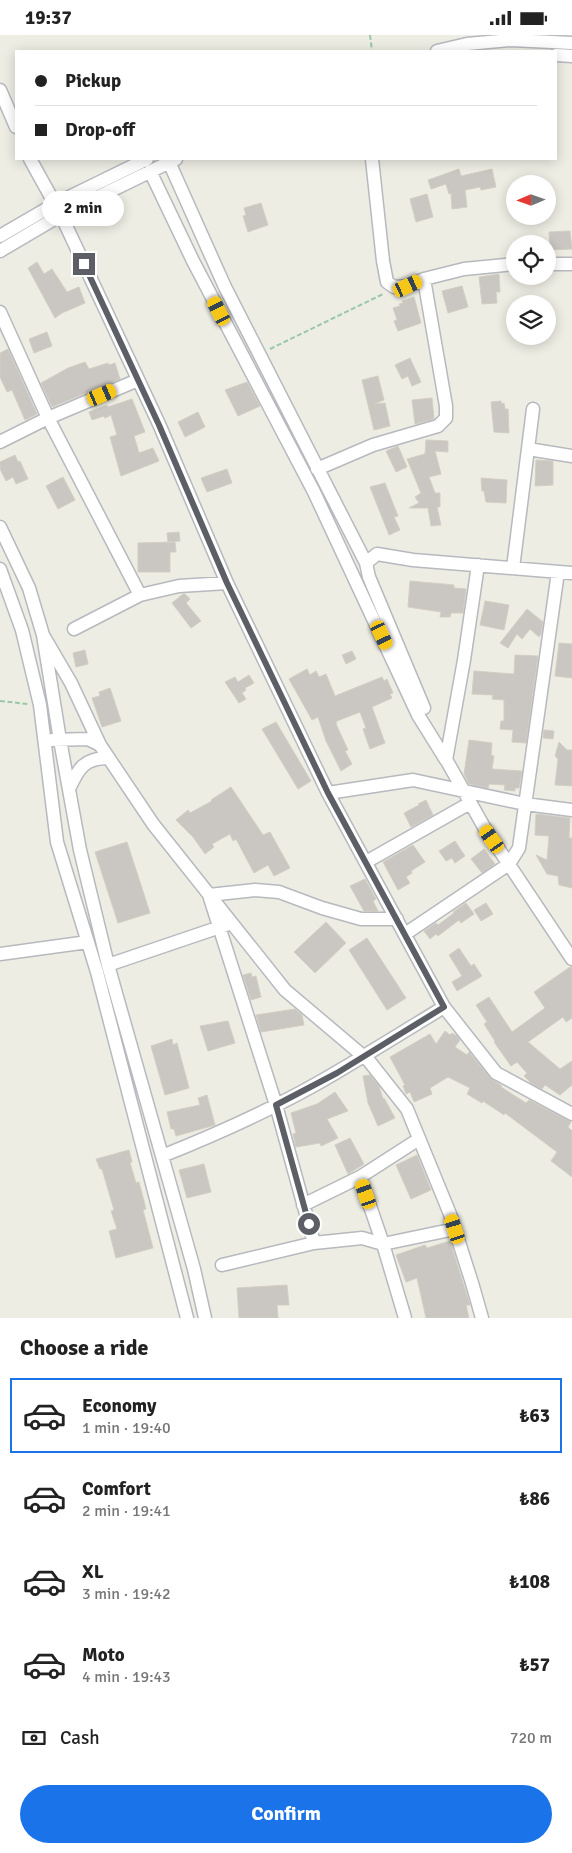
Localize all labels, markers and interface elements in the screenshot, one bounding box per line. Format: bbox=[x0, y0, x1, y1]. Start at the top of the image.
text: 19:37 bbox=[25, 6, 72, 30]
text: Pickup bbox=[65, 69, 121, 93]
text: Drop-off bbox=[65, 118, 135, 142]
north arrow bbox=[506, 175, 556, 225]
map controls bbox=[506, 175, 556, 345]
callout: 2 min bbox=[43, 191, 125, 227]
text: 2 min bbox=[64, 198, 102, 218]
button: locate bbox=[506, 235, 556, 285]
route end bbox=[73, 253, 95, 275]
car bbox=[391, 273, 424, 299]
car bbox=[205, 294, 232, 328]
button: layers bbox=[506, 295, 556, 345]
car bbox=[85, 382, 118, 408]
car bbox=[368, 618, 395, 652]
car bbox=[477, 822, 506, 856]
car bbox=[354, 1177, 377, 1211]
car bbox=[443, 1212, 466, 1246]
route start bbox=[298, 1213, 320, 1235]
text: Choose a ride bbox=[20, 1334, 148, 1361]
icon: car bbox=[22, 1393, 67, 1438]
text: Economy bbox=[82, 1394, 156, 1418]
text: ₺63 bbox=[519, 1404, 550, 1428]
text: 1 min · 19:40 bbox=[82, 1418, 171, 1438]
icon: car bbox=[22, 1476, 67, 1521]
text: Comfort bbox=[82, 1477, 151, 1501]
text: ₺86 bbox=[519, 1487, 550, 1511]
text: 2 min · 19:41 bbox=[82, 1501, 171, 1521]
icon: car bbox=[22, 1559, 67, 1604]
text: XL bbox=[82, 1560, 104, 1584]
text: ₺108 bbox=[509, 1570, 550, 1594]
text: 3 min · 19:42 bbox=[82, 1584, 171, 1604]
icon: car bbox=[22, 1642, 67, 1687]
text: Moto bbox=[82, 1643, 125, 1667]
text: ₺57 bbox=[519, 1653, 550, 1677]
text: 4 min · 19:43 bbox=[82, 1667, 171, 1687]
icon: cash bbox=[20, 1724, 48, 1752]
text: Cash bbox=[60, 1726, 100, 1750]
text: 720 m bbox=[510, 1728, 552, 1748]
button: Confirm bbox=[20, 1785, 552, 1843]

